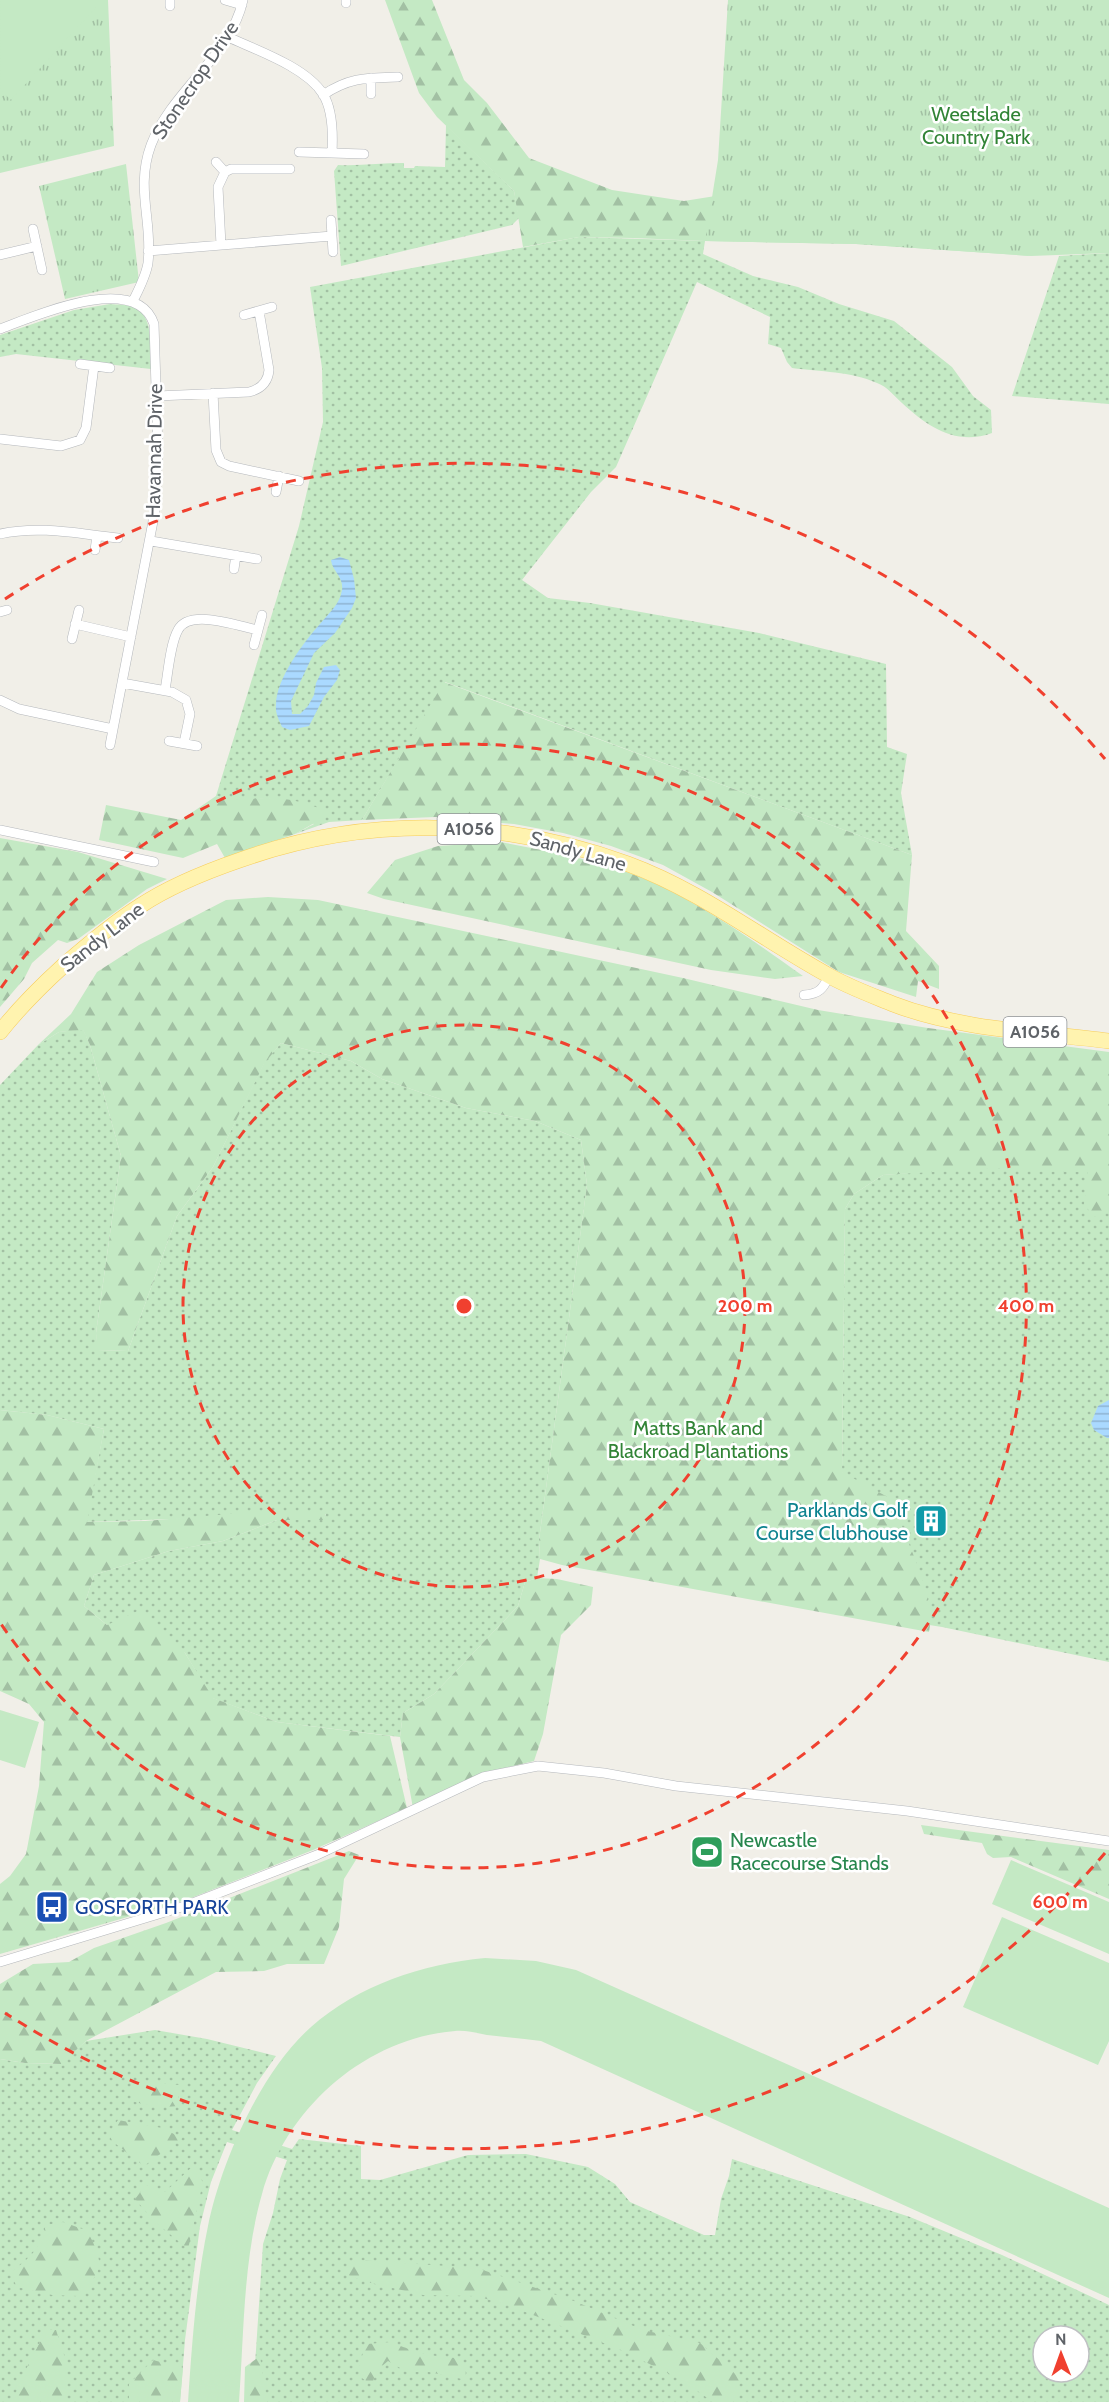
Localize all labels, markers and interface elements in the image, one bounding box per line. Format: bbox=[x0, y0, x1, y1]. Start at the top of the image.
street label: Stonecrop Drive bbox=[147, 16, 243, 144]
park label: Weetslade Country Park bbox=[922, 102, 1030, 149]
street label: Havannah Drive bbox=[141, 383, 167, 519]
road number: A1056 bbox=[438, 814, 500, 844]
street label: Sandy Lane bbox=[527, 826, 629, 876]
street label: Sandy Lane bbox=[56, 897, 148, 977]
road number: A1056 bbox=[1004, 1017, 1066, 1047]
text: 200 m bbox=[718, 1295, 772, 1317]
text: 400 m bbox=[998, 1295, 1054, 1317]
centre of rings bbox=[454, 1296, 474, 1316]
park label: Matts Bank and Blackroad Plantations bbox=[608, 1416, 788, 1463]
place label: Parklands Golf Course Clubhouse bbox=[756, 1498, 908, 1545]
building icon: Parklands Golf Course Clubhouse bbox=[913, 1503, 949, 1539]
place label: Newcastle Racecourse Stands bbox=[730, 1828, 889, 1875]
sports icon: Newcastle Racecourse Stands bbox=[689, 1834, 725, 1870]
bus stop icon: GOSFORTH PARK bbox=[34, 1889, 70, 1925]
text: 600 m bbox=[1032, 1891, 1088, 1913]
place label: GOSFORTH PARK bbox=[75, 1895, 229, 1919]
north arrow bbox=[1031, 2324, 1091, 2384]
text: N bbox=[1055, 2330, 1067, 2349]

